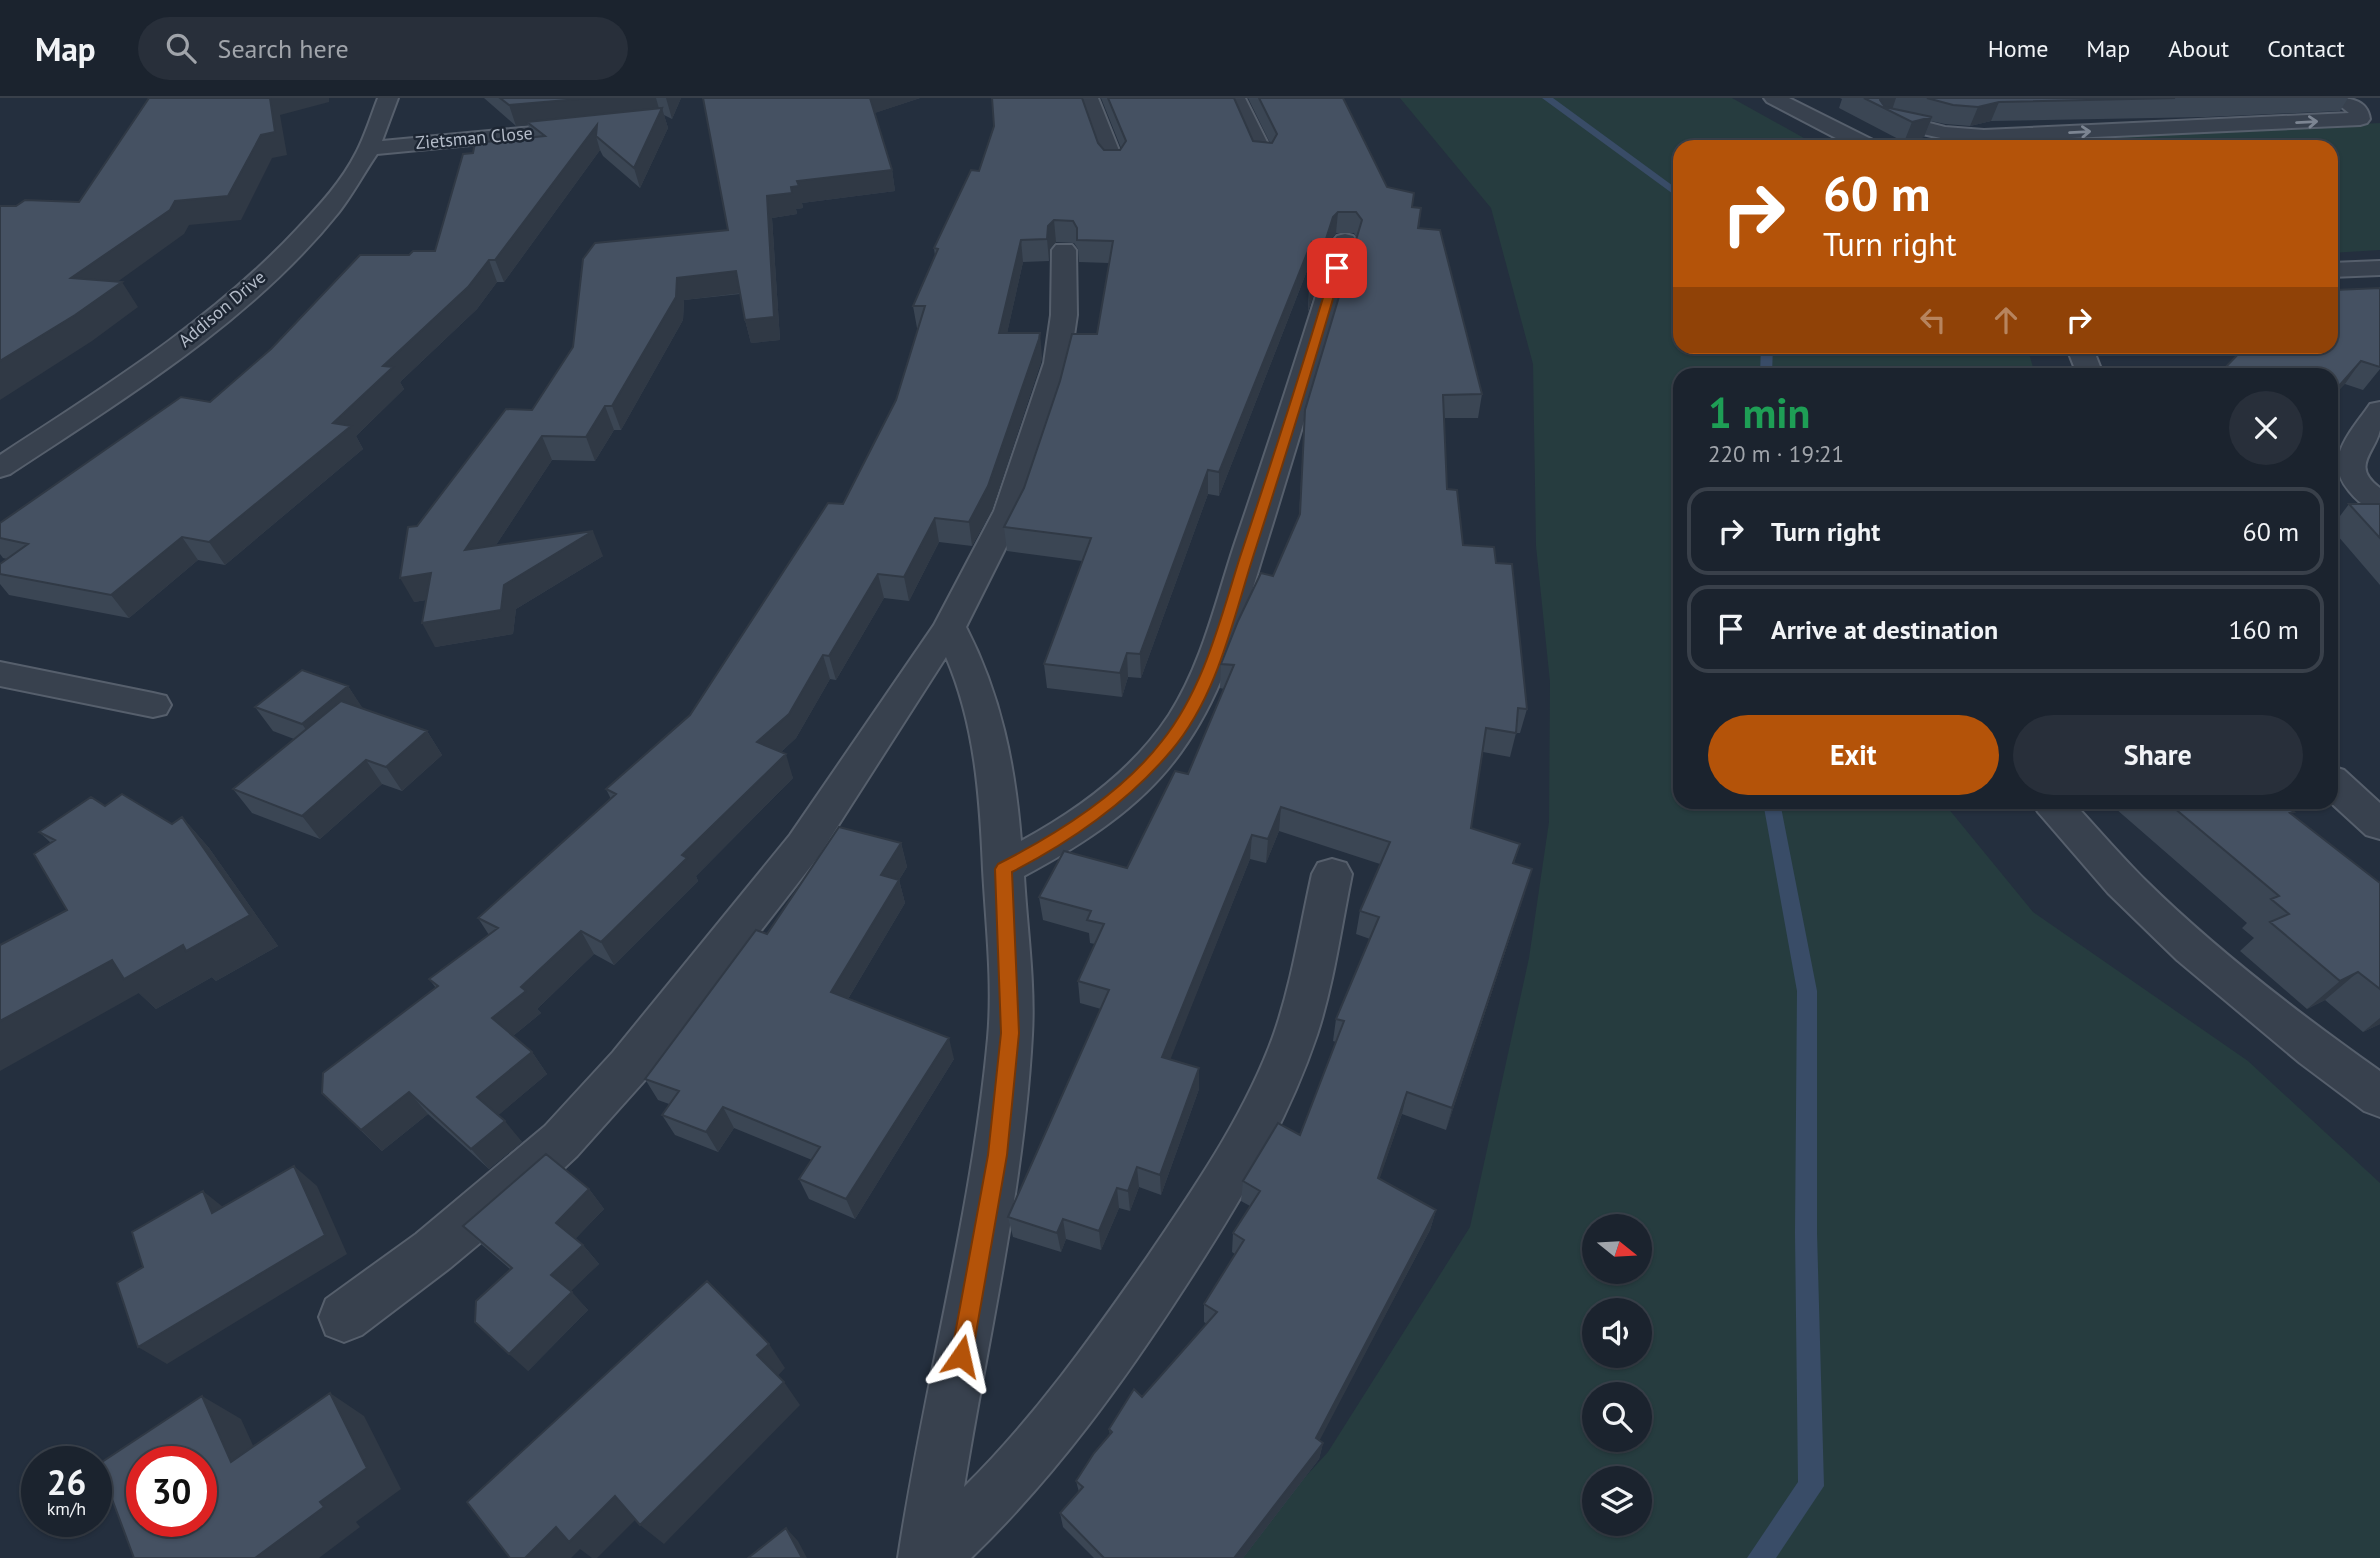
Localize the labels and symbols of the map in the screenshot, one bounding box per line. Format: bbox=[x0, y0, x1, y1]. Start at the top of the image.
one-way arrow bbox=[2296, 115, 2319, 128]
street label: Zietsman Close bbox=[414, 121, 534, 154]
one-way arrow bbox=[2068, 126, 2091, 139]
pin bbox=[1307, 238, 1367, 298]
street label: Addison Drive bbox=[173, 265, 270, 352]
north arrow bbox=[1582, 1214, 1652, 1284]
position arrow bbox=[924, 1319, 998, 1393]
speed limit sign: 30 bbox=[126, 1446, 217, 1537]

